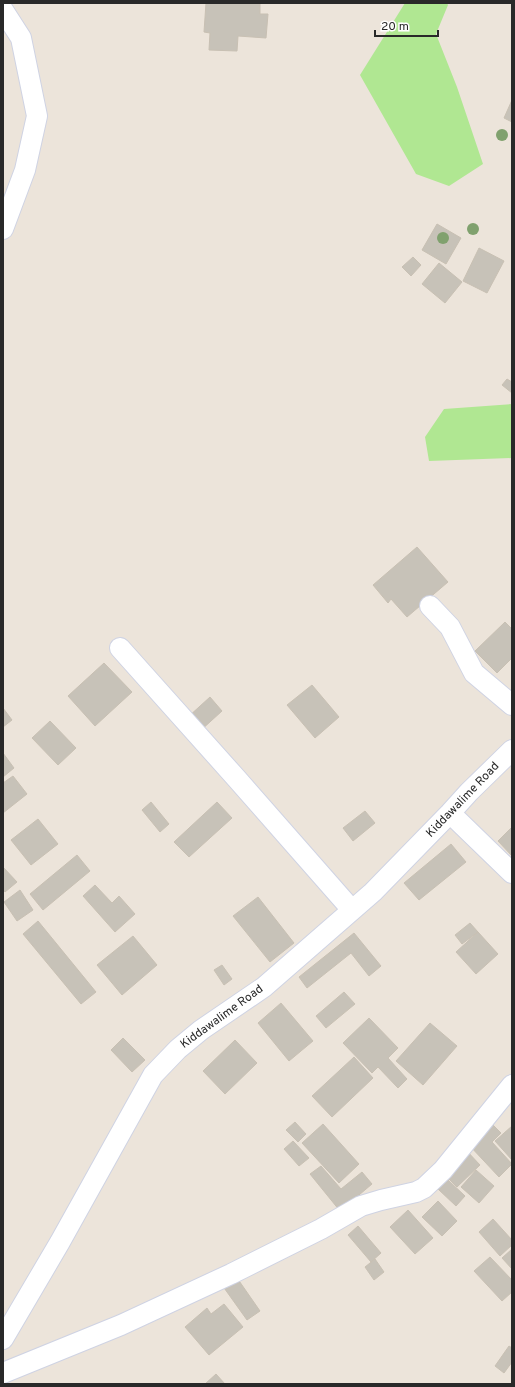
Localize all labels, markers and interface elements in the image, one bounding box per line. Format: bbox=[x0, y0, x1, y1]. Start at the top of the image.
scale bar bbox=[375, 12, 438, 38]
text: 20 m bbox=[381, 19, 409, 35]
street label: Kiddawalime Road bbox=[423, 759, 503, 841]
street label: Kiddawalime Road bbox=[177, 981, 267, 1053]

